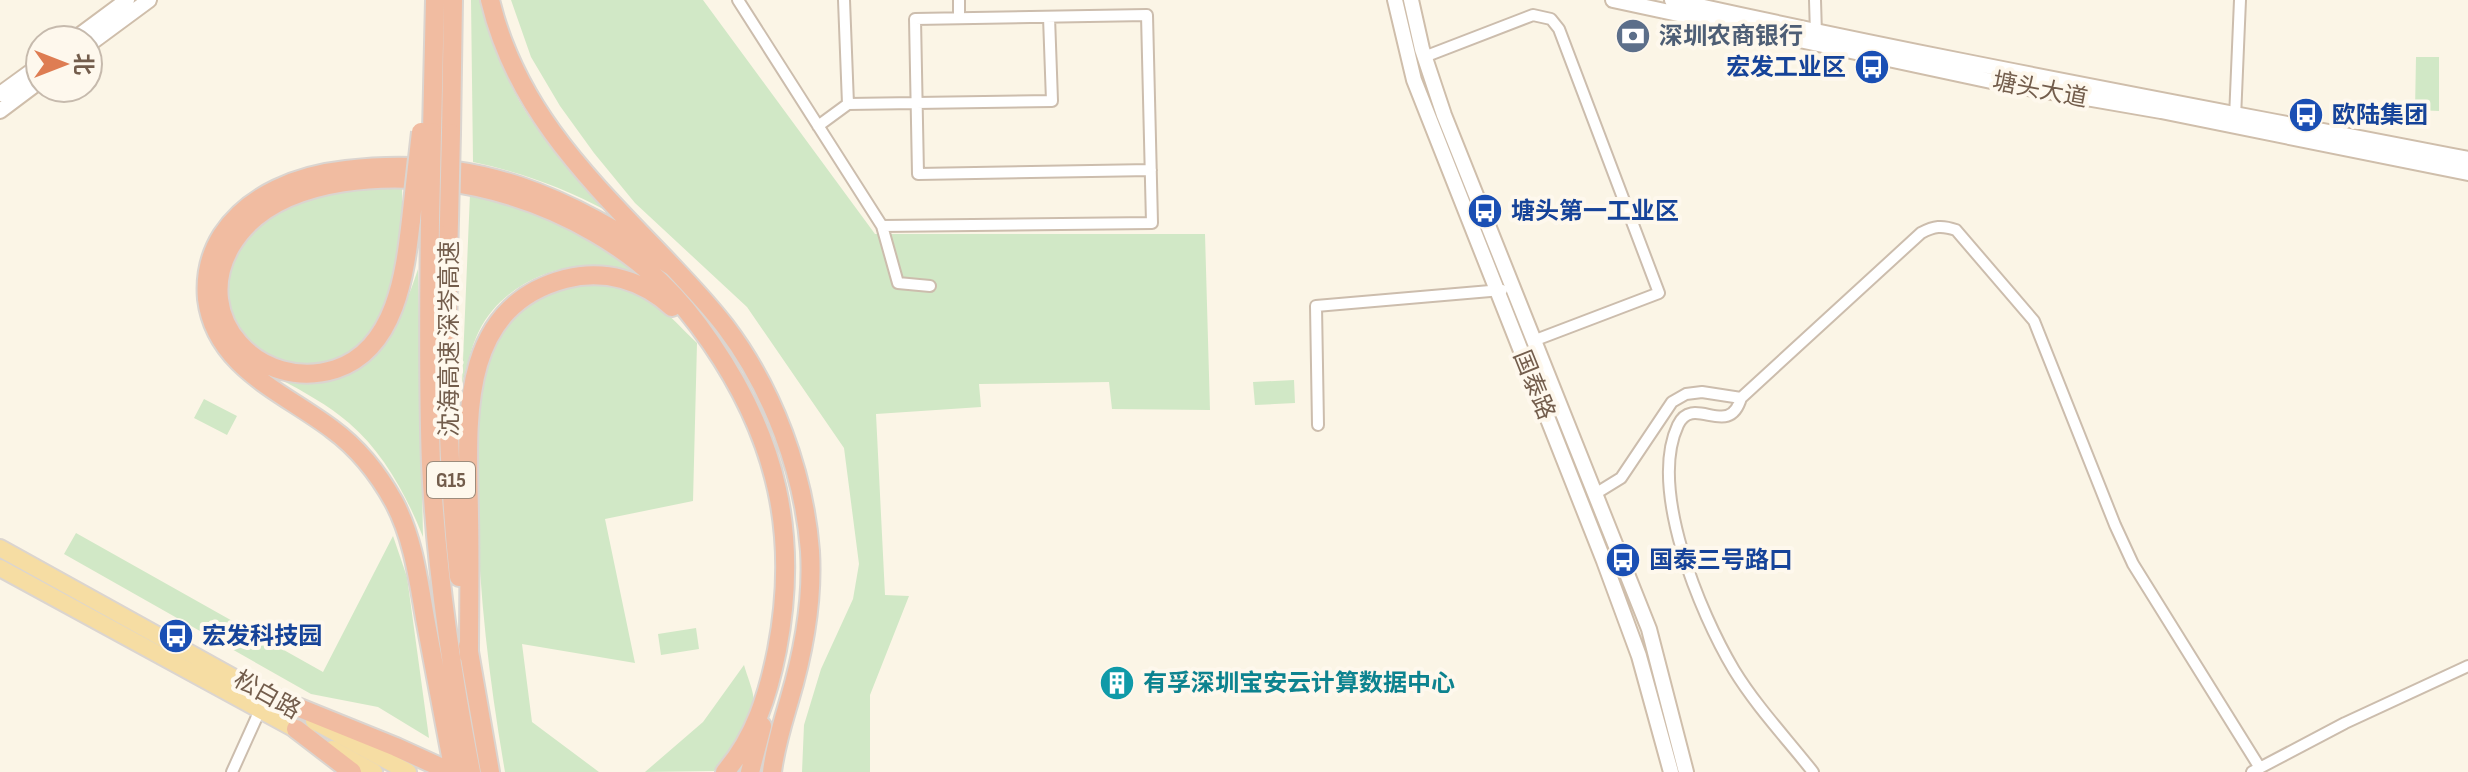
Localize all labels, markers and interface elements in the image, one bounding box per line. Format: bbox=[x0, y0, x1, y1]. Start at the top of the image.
bank icon: 深圳农商银行 bbox=[1614, 17, 1652, 55]
place label: 深圳农商银行 bbox=[1659, 22, 1803, 51]
north arrow bbox=[24, 24, 104, 104]
bus stop icon: 宏发工业区 bbox=[1853, 48, 1891, 86]
text: 北 bbox=[69, 53, 96, 75]
place label: 宏发工业区 bbox=[1726, 53, 1846, 82]
street label: 塘头大道 bbox=[1990, 67, 2090, 113]
bus stop icon: 欧陆集团 bbox=[2287, 96, 2325, 134]
place label: 欧陆集团 bbox=[2332, 101, 2428, 130]
bus stop icon: 塘头第一工业区 bbox=[1466, 192, 1504, 230]
place label: 塘头第一工业区 bbox=[1511, 197, 1679, 226]
street label: 沈海高速 深岑高速 bbox=[435, 241, 464, 437]
street label: 国泰路 bbox=[1507, 346, 1561, 424]
road number: G15 bbox=[427, 462, 475, 498]
bus stop icon: 国泰三号路口 bbox=[1604, 541, 1642, 579]
place label: 国泰三号路口 bbox=[1649, 546, 1793, 575]
bus stop icon: 宏发科技园 bbox=[157, 617, 195, 655]
place label: 宏发科技园 bbox=[202, 622, 322, 651]
building icon: 有孚深圳宝安云计算数据中心 bbox=[1098, 664, 1136, 702]
street label: 松白路 bbox=[228, 665, 306, 725]
place label: 有孚深圳宝安云计算数据中心 bbox=[1143, 669, 1455, 698]

